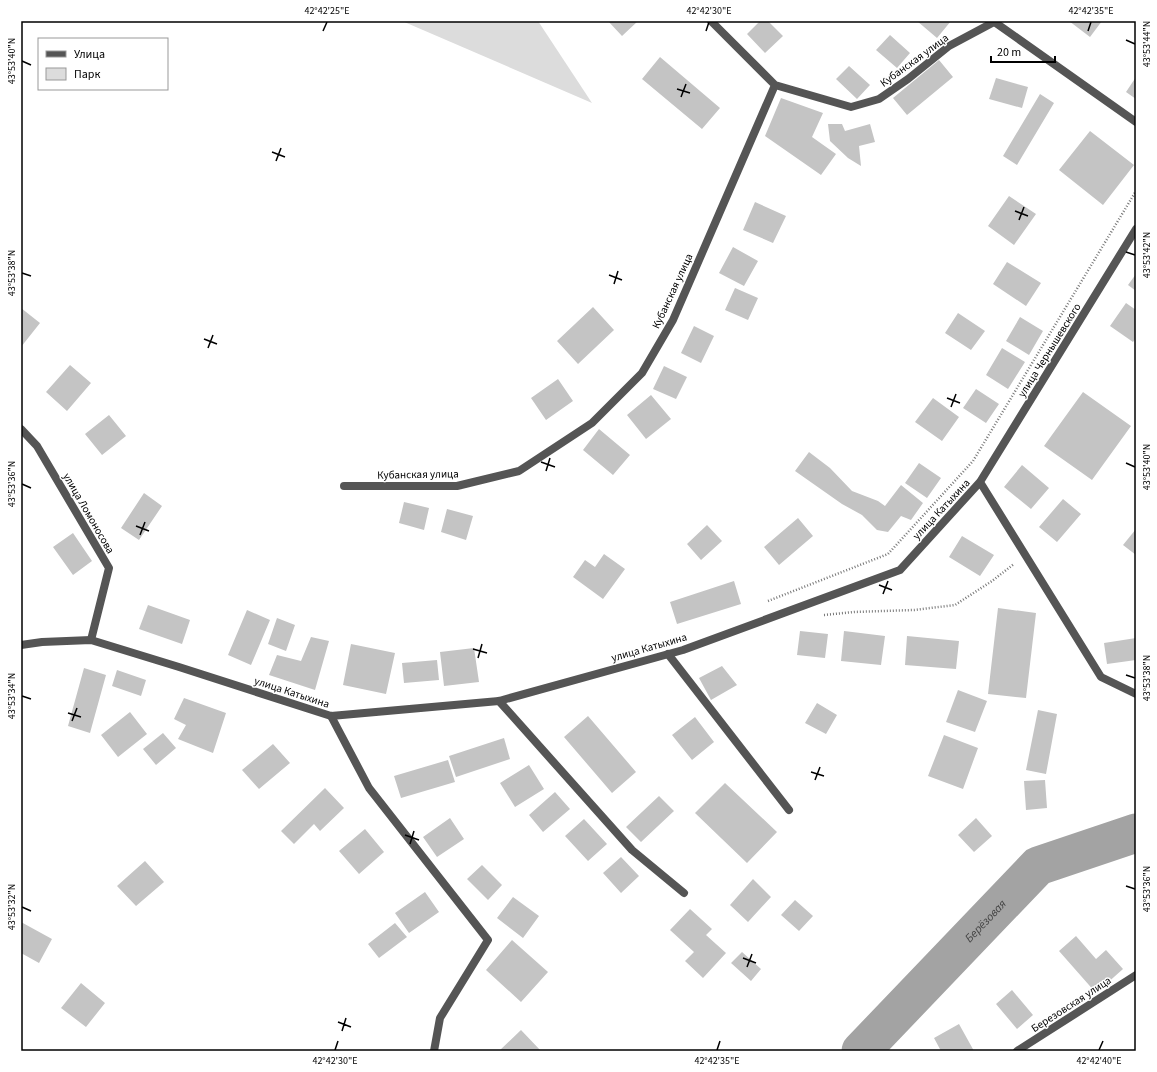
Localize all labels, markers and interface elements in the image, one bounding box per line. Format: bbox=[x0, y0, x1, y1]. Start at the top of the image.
text: 42°42'25"E bbox=[304, 4, 350, 18]
text: 42°42'30"E bbox=[686, 4, 732, 18]
text: 42°42'35"E bbox=[1068, 4, 1114, 18]
text: 43°53'44"N bbox=[1140, 21, 1154, 67]
street label: Кубанская улица bbox=[877, 30, 952, 90]
text: 43°53'40"N bbox=[5, 38, 19, 84]
legend bbox=[38, 38, 168, 90]
scale bar bbox=[991, 38, 1055, 64]
text: 20 m bbox=[997, 44, 1021, 61]
text: Улица bbox=[74, 46, 105, 63]
text: Парк bbox=[74, 66, 100, 83]
text: 43°53'42"N bbox=[1140, 232, 1154, 278]
text: 43°53'38"N bbox=[5, 250, 19, 296]
street label: Кубанская улица bbox=[648, 251, 696, 331]
street label: улица Чернышевского bbox=[1014, 300, 1084, 400]
text: 43°53'40"N bbox=[1140, 444, 1154, 490]
text: 43°53'36"N bbox=[5, 461, 19, 507]
street label: Кубанская улица bbox=[377, 466, 459, 483]
street label: улица Ломоносова bbox=[59, 470, 118, 556]
street label: улица Катыхина bbox=[909, 476, 973, 543]
street label: улица Катыхина bbox=[610, 630, 689, 665]
text: 43°53'38"N bbox=[1140, 655, 1154, 701]
text: 43°53'34"N bbox=[5, 673, 19, 719]
street label: улица Катыхина bbox=[252, 673, 331, 712]
text: 43°53'36"N bbox=[1140, 866, 1154, 912]
text: 43°53'32"N bbox=[5, 884, 19, 930]
water label: Берёзовая bbox=[961, 896, 1011, 947]
street label: Березовская улица bbox=[1028, 973, 1114, 1036]
text: 42°42'30"E bbox=[312, 1054, 358, 1068]
text: 42°42'35"E bbox=[694, 1054, 740, 1068]
text: 42°42'40"E bbox=[1076, 1054, 1122, 1068]

